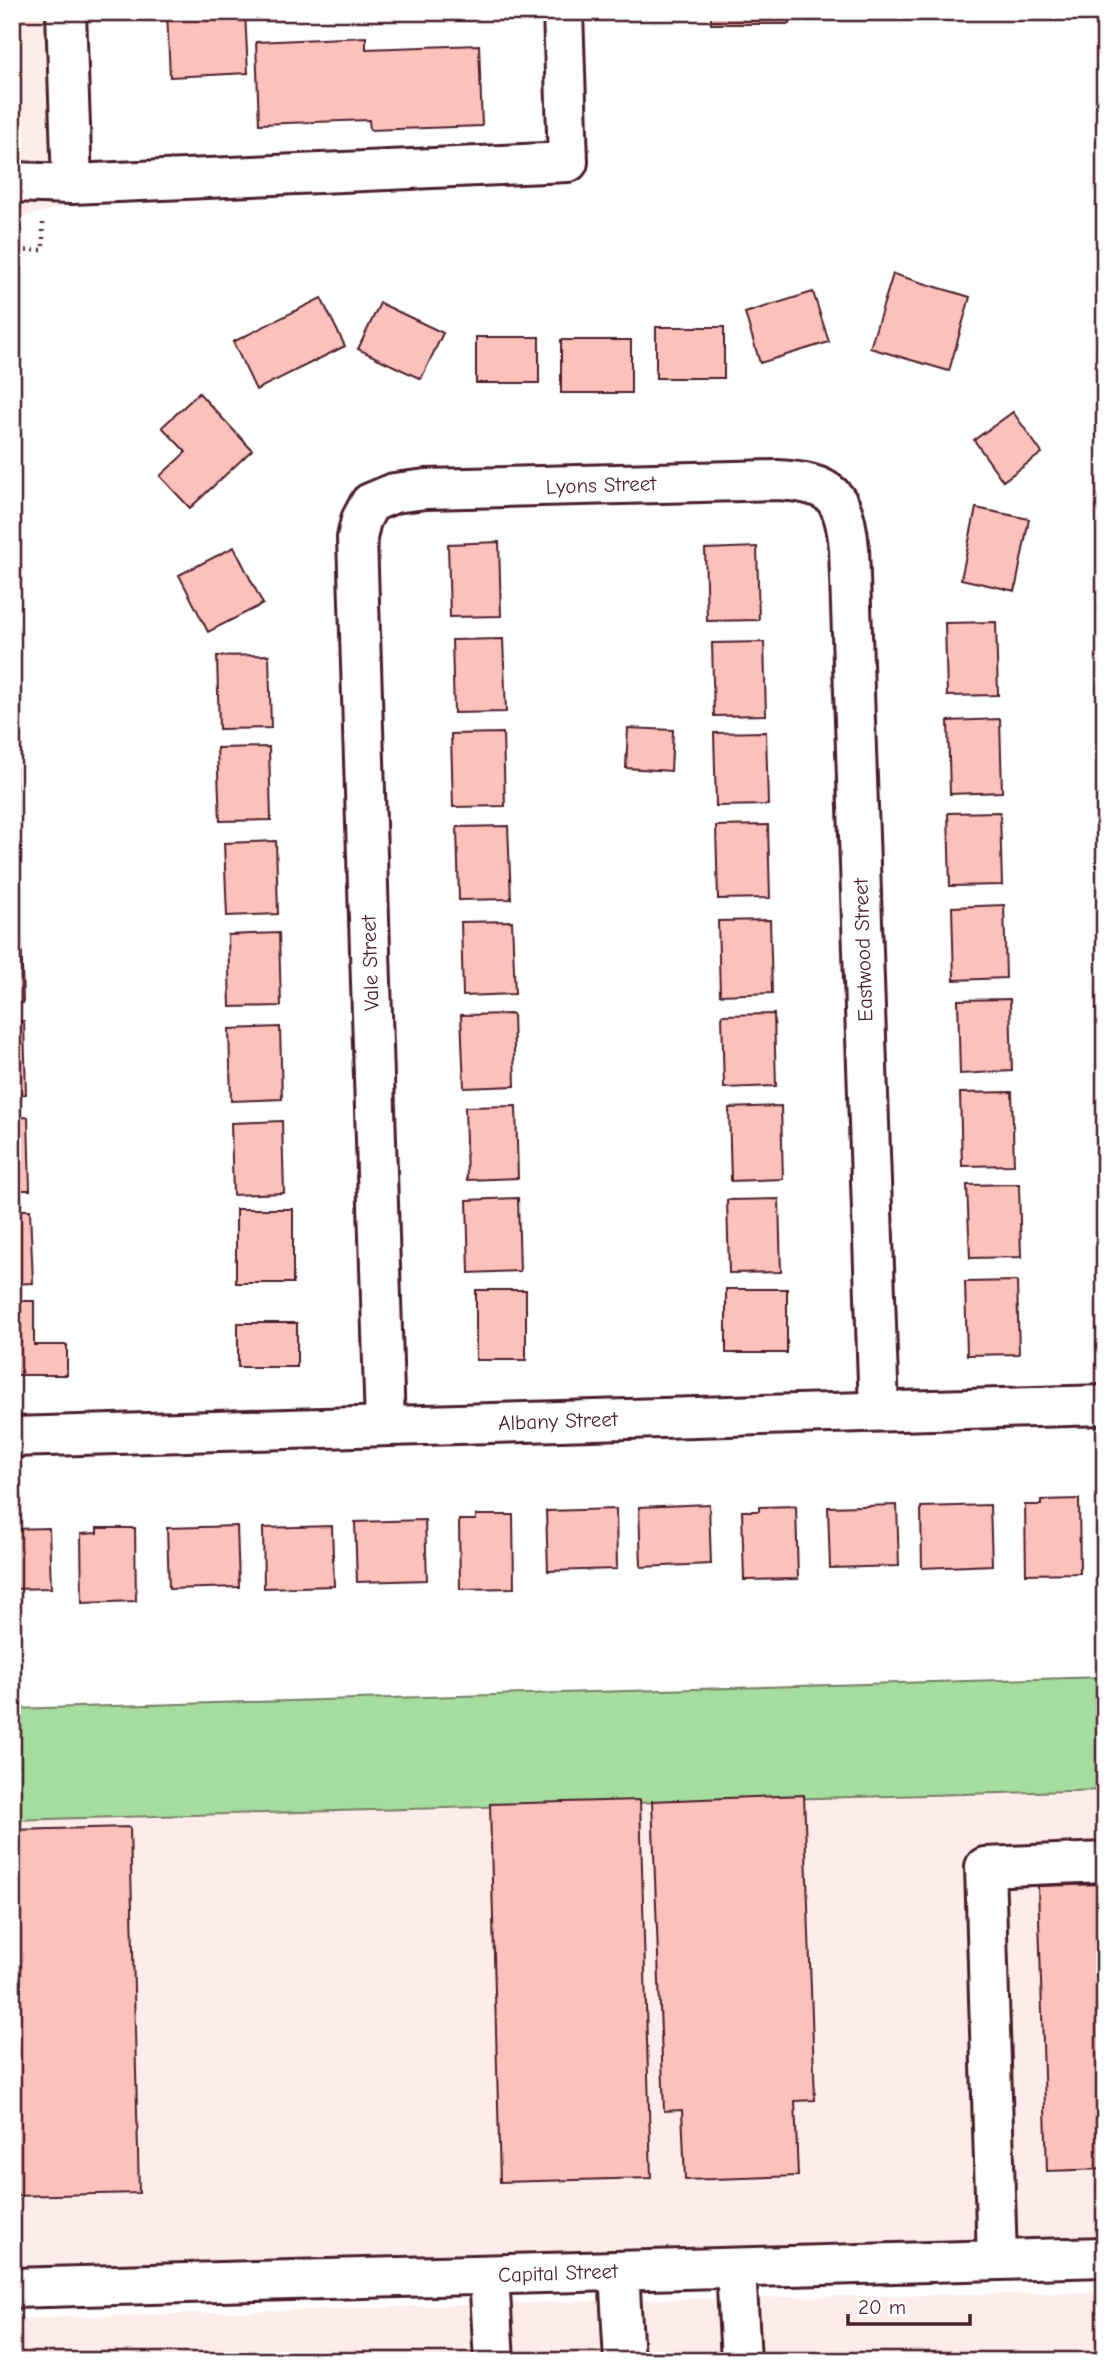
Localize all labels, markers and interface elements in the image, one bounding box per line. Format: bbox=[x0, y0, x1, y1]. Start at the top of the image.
street label: Lyons Street bbox=[545, 471, 658, 499]
street label: Eastwood Street bbox=[848, 877, 877, 1022]
street label: Vale Street bbox=[356, 914, 384, 1011]
street label: Albany Street bbox=[498, 1407, 619, 1435]
street label: Capital Street bbox=[498, 2259, 619, 2287]
scale bar bbox=[848, 2282, 970, 2326]
text: 20 m bbox=[858, 2295, 906, 2319]

